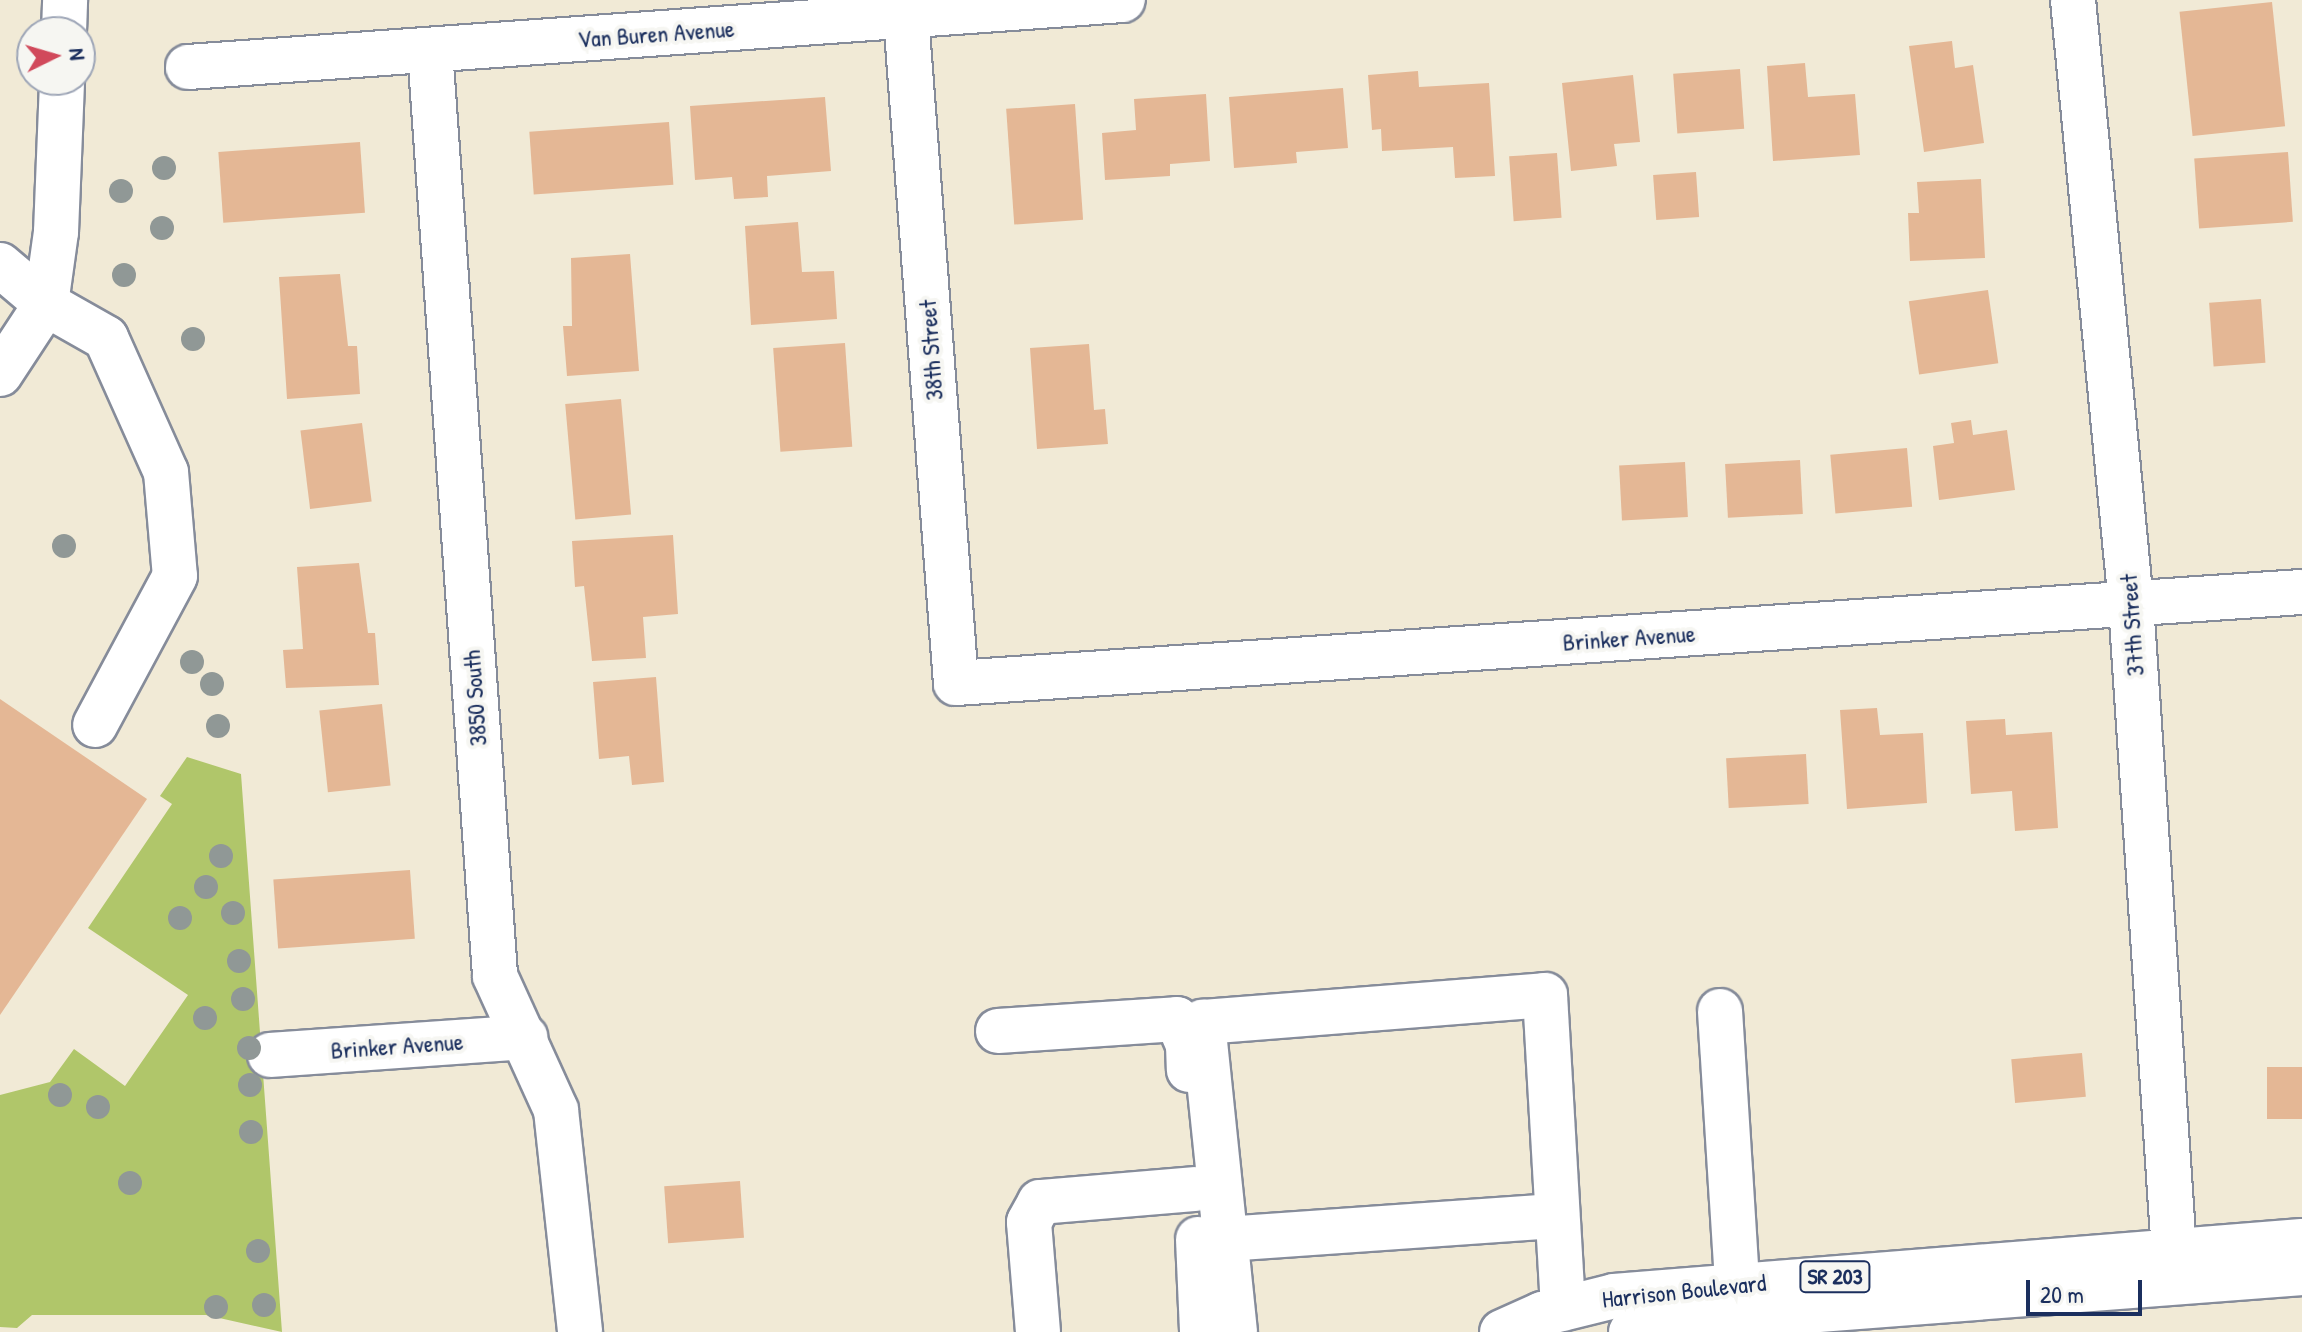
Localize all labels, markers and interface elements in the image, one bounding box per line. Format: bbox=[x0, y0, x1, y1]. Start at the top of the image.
street label: Van Buren Avenue bbox=[577, 14, 735, 54]
north arrow bbox=[16, 16, 96, 96]
text: N bbox=[62, 47, 93, 61]
street label: 38th Street bbox=[913, 299, 949, 401]
street label: 37th Street bbox=[2114, 573, 2150, 677]
street label: Brinker Avenue bbox=[1562, 619, 1696, 657]
street label: 3850 South bbox=[457, 649, 493, 747]
street label: Brinker Avenue bbox=[330, 1027, 464, 1065]
road number: SR 203 bbox=[1799, 1259, 1871, 1295]
scale bar bbox=[2030, 1264, 2146, 1314]
street label: Harrison Boulevard bbox=[1601, 1268, 1767, 1314]
text: 20 m bbox=[2040, 1278, 2084, 1310]

